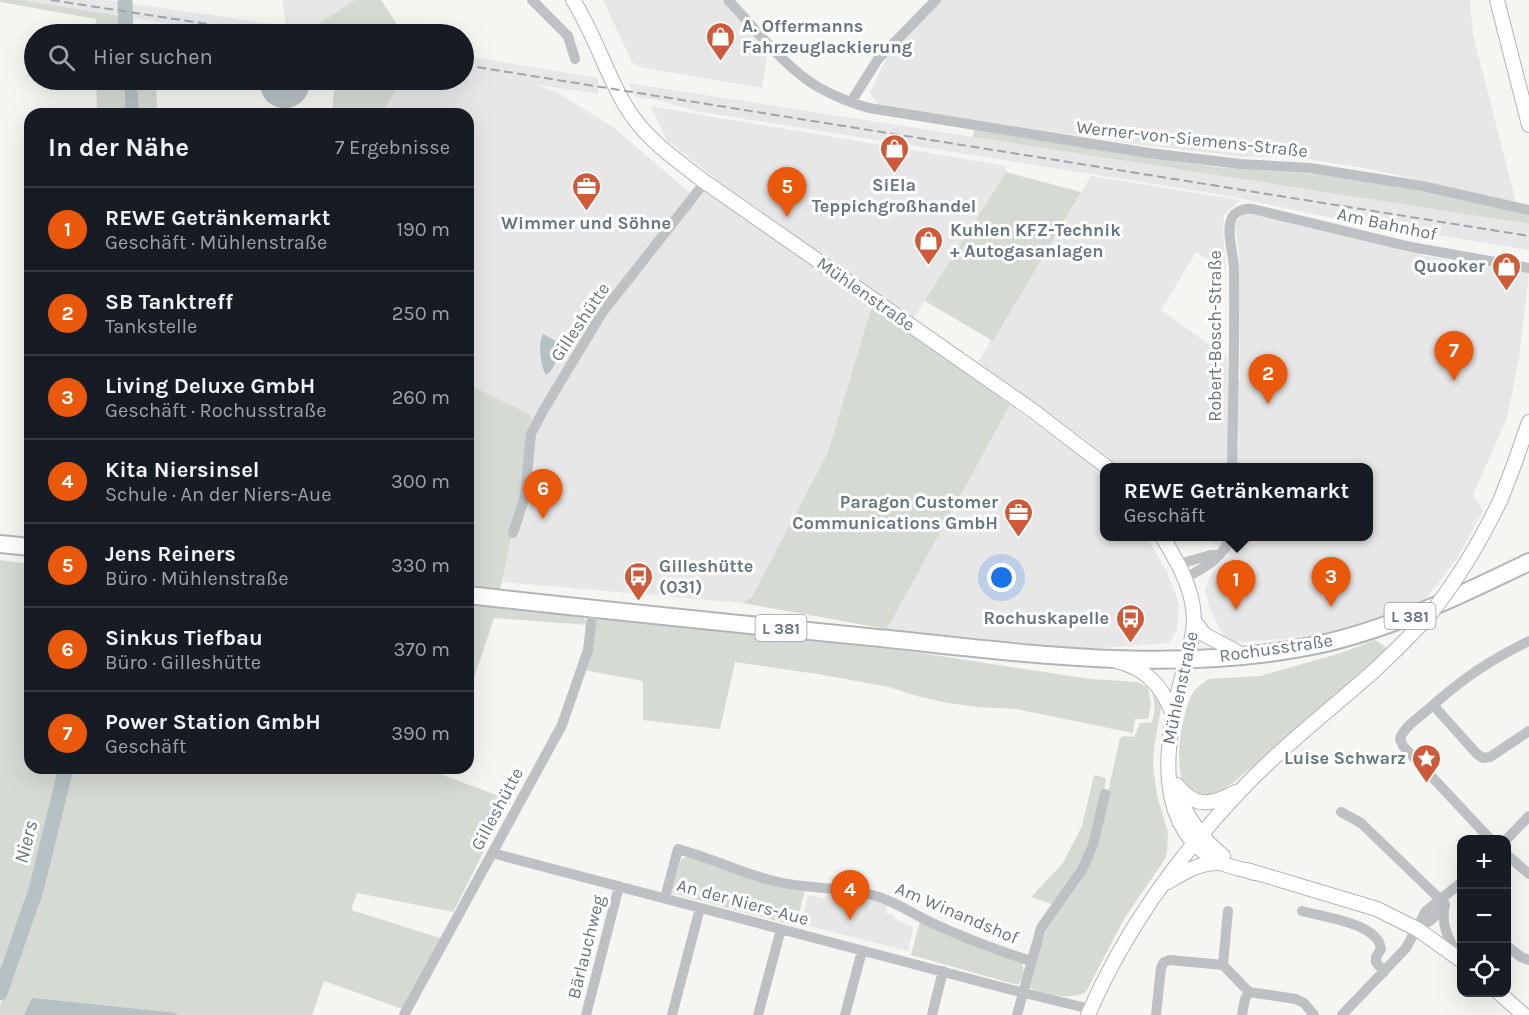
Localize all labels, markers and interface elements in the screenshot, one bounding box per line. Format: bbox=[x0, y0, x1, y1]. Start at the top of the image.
place label: A. Offermanns Fahrzeuglackierung bbox=[742, 15, 913, 58]
shop icon: A. Offermanns Fahrzeuglackierung bbox=[705, 20, 737, 62]
search box bbox=[24, 24, 474, 90]
icon: search bbox=[45, 41, 78, 74]
text: Hier suchen bbox=[93, 44, 213, 70]
street label: Werner-von-Siemens-Straße bbox=[1075, 116, 1309, 162]
text: In der Nähe bbox=[48, 132, 189, 163]
shop icon: SiEla Teppichgroßhandel bbox=[878, 132, 910, 174]
text: 7 Ergebnisse bbox=[335, 136, 450, 159]
pin: 5 bbox=[768, 168, 806, 217]
office icon: Wimmer und Söhne bbox=[570, 170, 602, 212]
place label: SiEla Teppichgroßhandel bbox=[812, 174, 976, 217]
street label: Am Bahnhof bbox=[1335, 203, 1440, 245]
text: REWE Getränkemarkt bbox=[105, 205, 331, 231]
place label: Wimmer und Söhne bbox=[501, 212, 671, 234]
text: 1 bbox=[64, 218, 71, 241]
text: 190 m bbox=[396, 218, 450, 241]
place label: Kuhlen KFZ-Technik + Autogasanlagen bbox=[950, 219, 1121, 262]
shop icon: Kuhlen KFZ-Technik + Autogasanlagen bbox=[913, 224, 945, 266]
text: Geschäft · Mühlenstraße bbox=[105, 231, 327, 254]
street label: Robert-Bosch-Straße bbox=[1204, 250, 1226, 422]
shop icon: Quooker bbox=[1490, 250, 1522, 292]
street label: Mühlenstraße bbox=[813, 252, 919, 336]
place label: Quooker bbox=[1414, 255, 1485, 277]
street label: Gilleshütte bbox=[546, 278, 614, 366]
text: SB Tanktreff bbox=[105, 289, 233, 315]
text: 2 bbox=[61, 302, 74, 325]
text: 250 m bbox=[392, 302, 450, 325]
text: Tankstelle bbox=[105, 315, 197, 338]
pin: 7 bbox=[1434, 332, 1474, 381]
pin: 2 bbox=[1248, 354, 1288, 404]
text: Living Deluxe GmbH bbox=[105, 373, 315, 399]
text: 3 bbox=[61, 386, 74, 409]
text: 260 m bbox=[392, 386, 450, 409]
text: Geschäft · Rochusstraße bbox=[105, 399, 327, 422]
text: Kita Niersinsel bbox=[105, 457, 260, 483]
popup bbox=[1100, 463, 1373, 541]
text: 4 bbox=[62, 470, 73, 493]
text: 300 m bbox=[391, 470, 450, 493]
pin: 6 bbox=[524, 470, 562, 519]
text: REWE Getränkemarkt bbox=[1124, 478, 1349, 504]
text: Schule · An der Niers-Aue bbox=[105, 483, 331, 506]
place label: Paragon Customer Communications GmbH bbox=[792, 491, 998, 534]
office icon: Paragon Customer Communications GmbH bbox=[1003, 496, 1035, 538]
text: Geschäft bbox=[1124, 504, 1205, 527]
text: Jens Reiners bbox=[105, 541, 236, 567]
text: 5 bbox=[62, 554, 73, 577]
text: 330 m bbox=[391, 554, 450, 577]
place label: Gilleshütte (031) bbox=[659, 555, 753, 598]
pin: 3 bbox=[1312, 558, 1350, 607]
bus stop icon: Gilleshütte (031) bbox=[622, 560, 654, 602]
pin: 1 bbox=[1216, 560, 1256, 610]
your location bbox=[987, 563, 1016, 592]
text: Büro · Mühlenstraße bbox=[105, 567, 289, 590]
bus stop icon: Rochuskapelle bbox=[1114, 602, 1146, 644]
road number: L 381 bbox=[1384, 603, 1436, 629]
place label: Rochuskapelle bbox=[984, 607, 1109, 629]
road number: L 381 bbox=[756, 615, 806, 641]
text: Sinkus Tiefbau bbox=[105, 625, 263, 651]
street label: Mühlenstraße bbox=[1157, 629, 1203, 747]
street label: Rochusstraße bbox=[1218, 629, 1334, 667]
text: 6 bbox=[61, 638, 74, 661]
text: 370 m bbox=[393, 638, 450, 661]
text: Büro · Gilleshütte bbox=[105, 651, 261, 674]
text: Power Station GmbH bbox=[105, 709, 321, 735]
text: 7 bbox=[63, 722, 72, 745]
text: 390 m bbox=[391, 722, 450, 745]
text: Geschäft bbox=[105, 735, 186, 758]
place icon: Luise Schwarz bbox=[1411, 742, 1443, 784]
place label: Luise Schwarz bbox=[1284, 747, 1406, 769]
street label: Gilleshütte bbox=[466, 764, 528, 854]
water label: Niers bbox=[10, 818, 42, 866]
map controls bbox=[1457, 835, 1511, 997]
button: + bbox=[1457, 835, 1511, 889]
pin: 4 bbox=[830, 870, 870, 920]
street label: An der Niers-Aue bbox=[675, 874, 811, 930]
street label: Am Winandshof bbox=[892, 877, 1023, 949]
button: − bbox=[1457, 889, 1511, 943]
street label: Bärlauchweg bbox=[562, 893, 610, 1001]
button: locate bbox=[1457, 943, 1511, 997]

